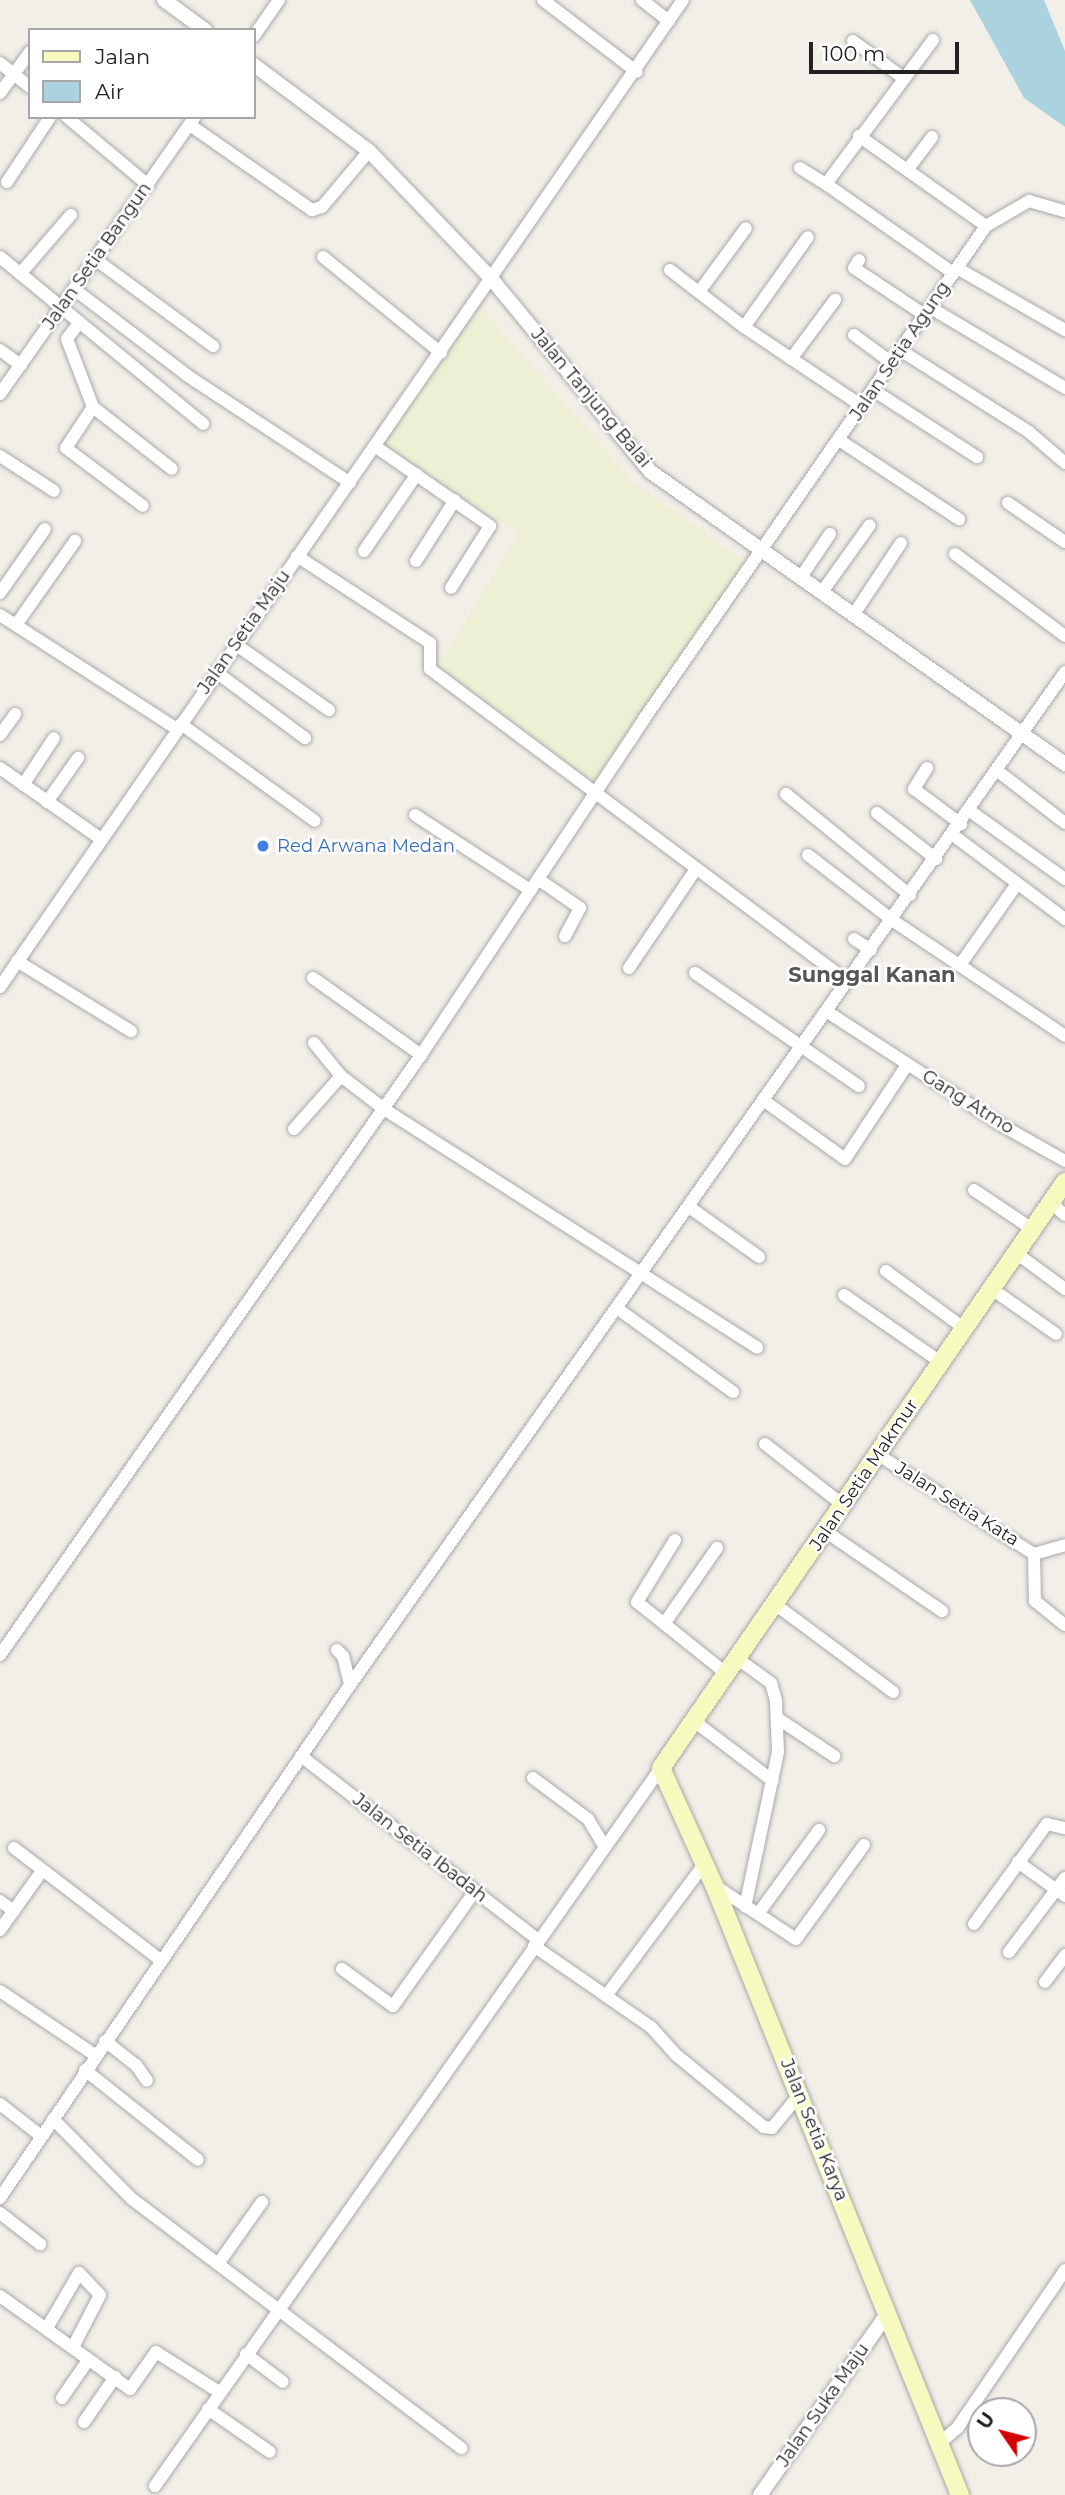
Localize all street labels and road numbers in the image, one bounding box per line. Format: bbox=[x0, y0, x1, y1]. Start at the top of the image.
street label: Jalan Setia Bangun bbox=[38, 178, 156, 334]
street label: Jalan Setia Agung bbox=[845, 277, 955, 425]
street label: Jalan Tanjung Balai bbox=[526, 324, 656, 472]
street label: Jalan Setia Maju bbox=[193, 566, 295, 698]
street label: Gang Atmo bbox=[918, 1065, 1018, 1139]
street label: Jalan Setia Makmur bbox=[805, 1395, 923, 1555]
street label: Jalan Setia Kata bbox=[891, 1457, 1023, 1551]
street label: Jalan Setia Ibadah bbox=[348, 1789, 492, 1907]
street label: Jalan Setia Karya bbox=[776, 2056, 852, 2204]
street label: Jalan Suka Maju bbox=[772, 2339, 874, 2471]

